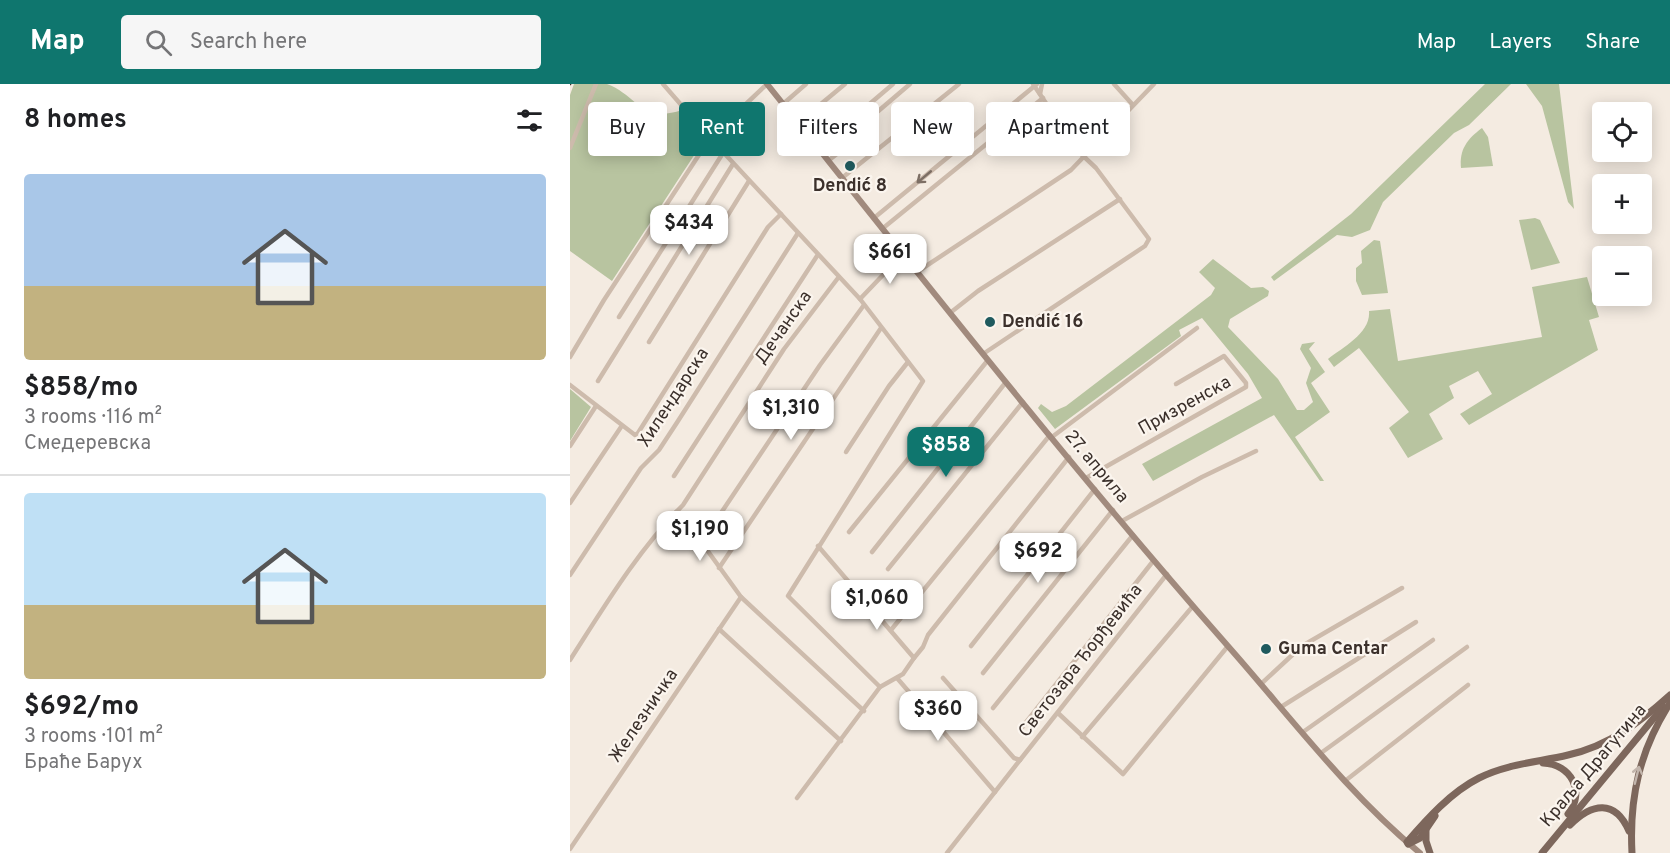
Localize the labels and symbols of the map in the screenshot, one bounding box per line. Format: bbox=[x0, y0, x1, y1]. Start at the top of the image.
marker: Dendić 8 bbox=[843, 159, 857, 173]
one-way arrow bbox=[916, 170, 932, 183]
place label: Dendić 8 bbox=[813, 175, 887, 198]
pin: $434 bbox=[653, 205, 725, 256]
pin: $661 bbox=[854, 234, 926, 285]
street label: Дечанска bbox=[750, 287, 818, 369]
place label: Dendić 16 bbox=[1002, 311, 1083, 334]
marker: Dendić 16 bbox=[983, 315, 997, 329]
street label: Хилендарска bbox=[633, 344, 715, 452]
street label: Призренска bbox=[1135, 371, 1235, 441]
pin: $1,310 bbox=[742, 390, 840, 441]
street label: 27. априла bbox=[1059, 426, 1133, 508]
pin: $858 bbox=[910, 427, 982, 478]
pin: $1,190 bbox=[651, 511, 749, 562]
pin: $692 bbox=[1002, 533, 1074, 584]
pin: $1,060 bbox=[828, 580, 926, 631]
street label: Светозара Ђорђевића bbox=[1014, 580, 1148, 742]
place label: Guma Centar bbox=[1278, 638, 1388, 661]
marker: Guma Centar bbox=[1259, 642, 1273, 656]
street label: Железничка bbox=[604, 665, 684, 767]
pin: $360 bbox=[902, 691, 974, 742]
street label: Краља Драгутина bbox=[1536, 700, 1652, 832]
one-way arrow bbox=[1632, 766, 1644, 785]

